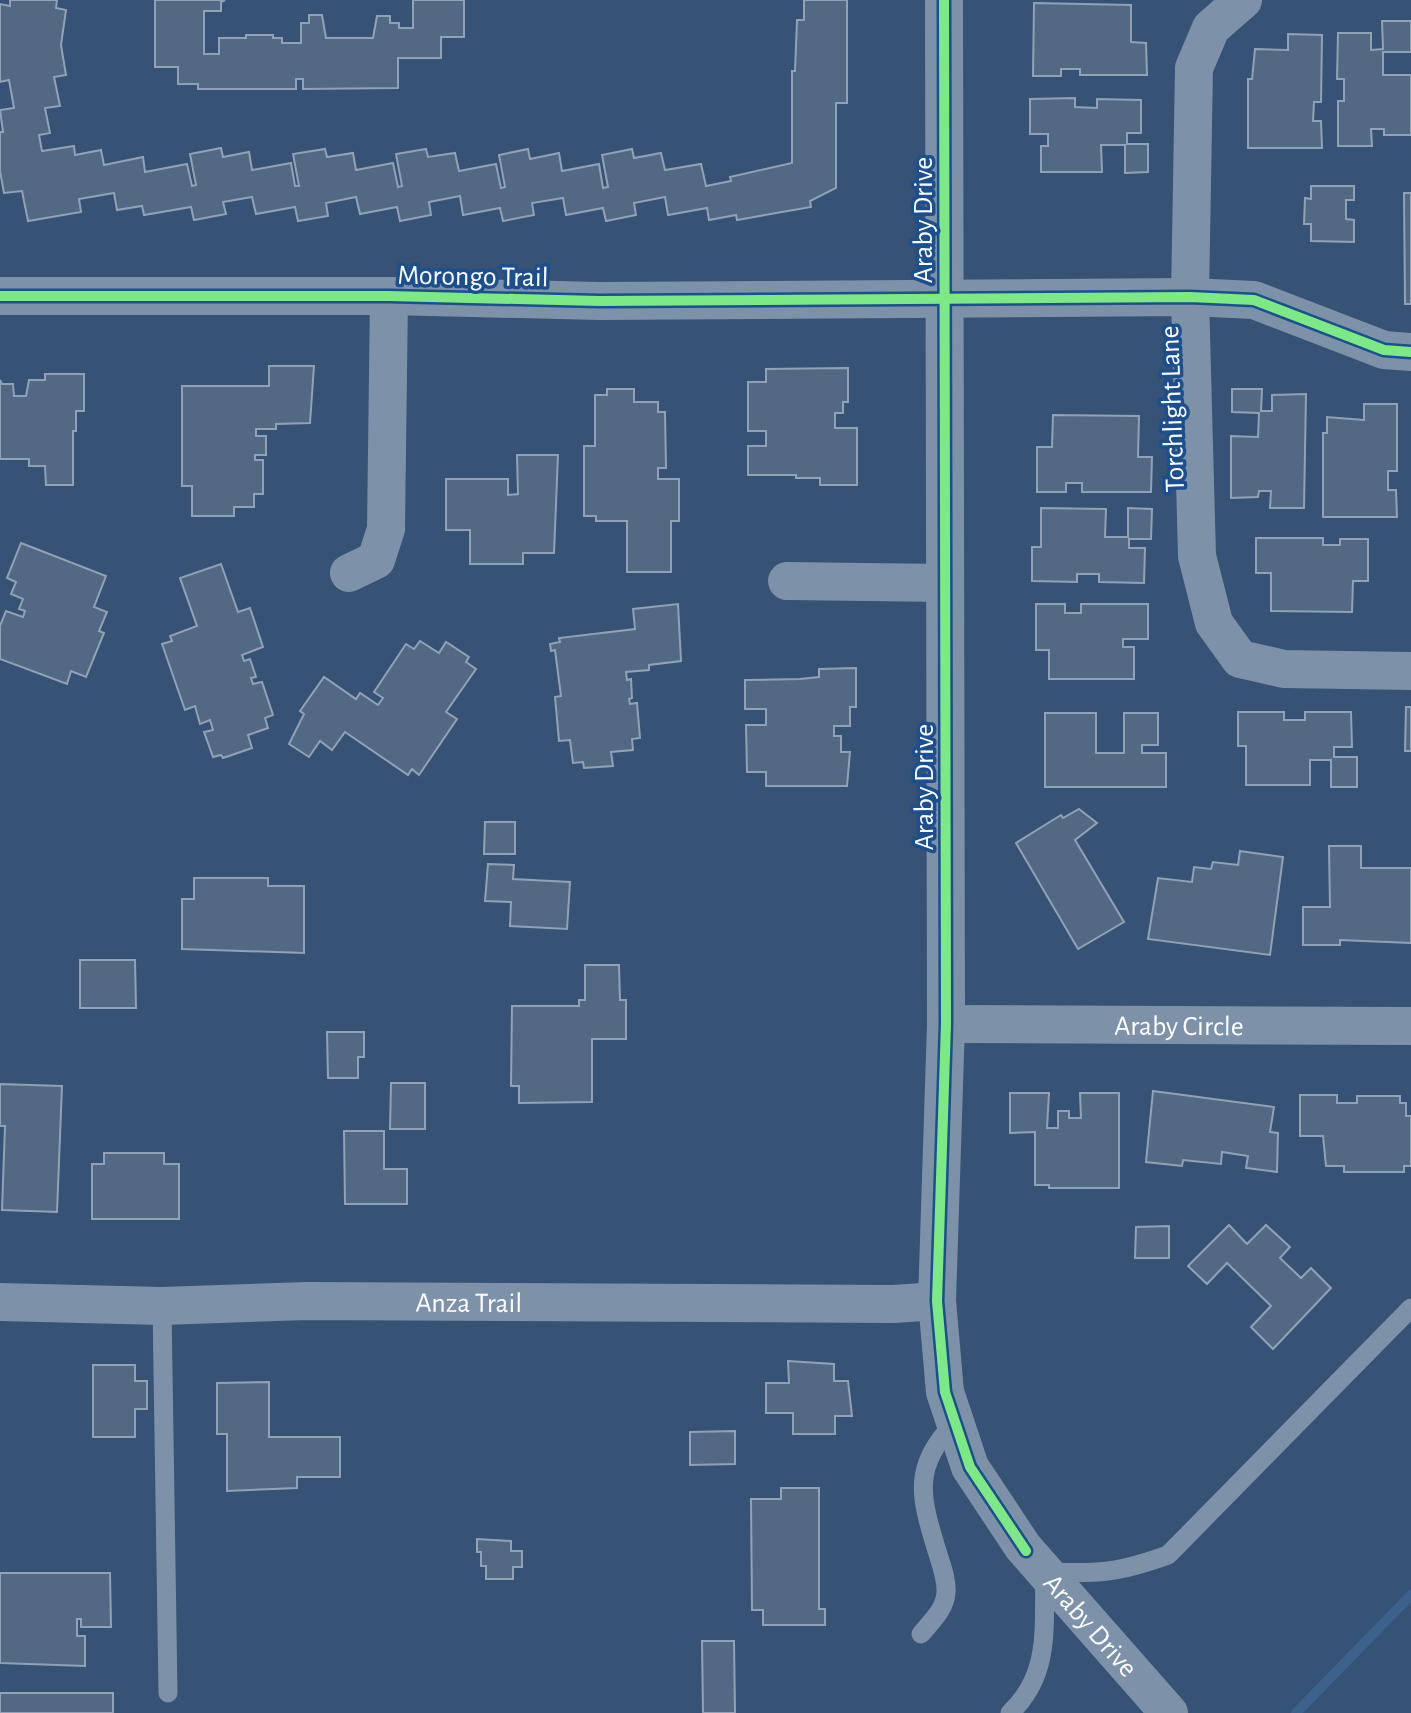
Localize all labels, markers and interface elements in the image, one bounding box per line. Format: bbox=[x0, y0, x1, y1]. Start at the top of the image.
street label: Araby Drive bbox=[910, 157, 938, 283]
street label: Morongo Trail bbox=[397, 262, 549, 292]
street label: Torchlight Lane bbox=[1156, 325, 1190, 493]
street label: Araby Drive bbox=[911, 724, 939, 850]
street label: Araby Circle bbox=[1114, 1013, 1244, 1041]
street label: Anza Trail bbox=[415, 1290, 522, 1318]
street label: Araby Drive bbox=[1038, 1569, 1142, 1683]

